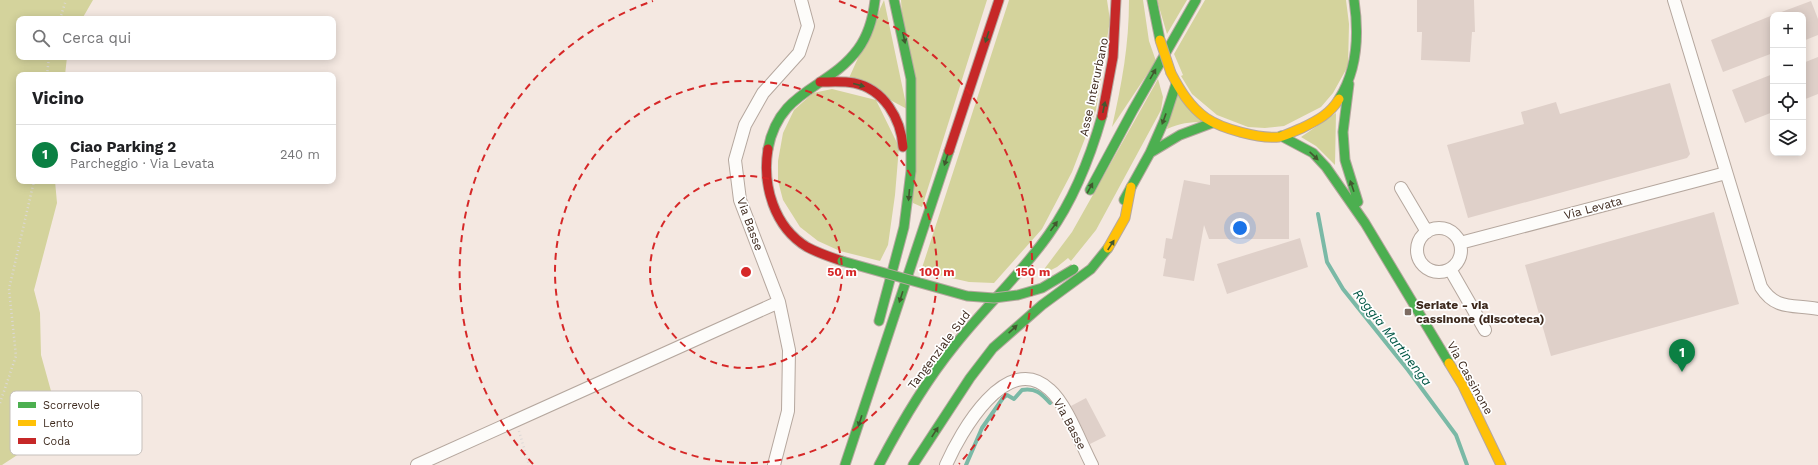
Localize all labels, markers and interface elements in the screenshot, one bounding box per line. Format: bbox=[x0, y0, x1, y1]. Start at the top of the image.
map controls bbox=[1770, 12, 1806, 156]
button: + bbox=[1770, 12, 1806, 48]
search box bbox=[16, 16, 336, 60]
icon: search bbox=[30, 27, 52, 49]
text: Cerca qui bbox=[62, 29, 131, 47]
one-way arrow bbox=[984, 31, 990, 43]
one-way arrow bbox=[901, 32, 907, 44]
street label: Asse Interurbano bbox=[1077, 36, 1111, 138]
button: − bbox=[1770, 48, 1806, 84]
one-way arrow bbox=[1150, 68, 1157, 80]
one-way arrow bbox=[853, 83, 865, 89]
button: locate bbox=[1770, 84, 1806, 120]
text: Vicino bbox=[32, 88, 84, 108]
one-way arrow bbox=[1101, 101, 1107, 114]
one-way arrow bbox=[1161, 114, 1167, 126]
button: layers bbox=[1770, 120, 1806, 156]
text: Ciao Parking 2 bbox=[70, 138, 176, 156]
text: 1 bbox=[42, 147, 48, 162]
text: 240 m bbox=[280, 147, 320, 162]
one-way arrow bbox=[1309, 151, 1319, 160]
one-way arrow bbox=[943, 155, 949, 167]
text: Parcheggio · Via Levata bbox=[70, 156, 214, 171]
one-way arrow bbox=[1349, 180, 1355, 192]
one-way arrow bbox=[1087, 182, 1094, 194]
one-way arrow bbox=[906, 189, 912, 201]
street label: Via Levata bbox=[1562, 193, 1624, 222]
street label: Via Basse bbox=[734, 195, 766, 253]
your location bbox=[1230, 218, 1250, 238]
one-way arrow bbox=[1050, 221, 1058, 232]
one-way arrow bbox=[1107, 240, 1115, 250]
centre of rings bbox=[739, 265, 753, 279]
text: 50 m bbox=[827, 265, 857, 279]
text: 100 m bbox=[919, 265, 955, 279]
text: 150 m bbox=[1016, 265, 1050, 279]
water label: Roggia Martinenga bbox=[1350, 286, 1435, 389]
one-way arrow bbox=[898, 291, 904, 303]
place label: Seriate - via cassinone (discoteca) bbox=[1416, 298, 1545, 326]
marker: Seriate - via cassinone (discoteca) bbox=[1403, 307, 1413, 317]
street label: Tangenziale Sud bbox=[905, 308, 973, 392]
one-way arrow bbox=[1008, 324, 1018, 334]
street label: Via Cassinone bbox=[1444, 339, 1496, 417]
pin: 1 bbox=[1669, 339, 1695, 372]
legend bbox=[10, 391, 142, 455]
street label: Via Basse bbox=[1051, 396, 1089, 452]
text: Scorrevole bbox=[43, 399, 100, 412]
one-way arrow bbox=[857, 415, 863, 427]
text: Lento bbox=[43, 417, 74, 430]
one-way arrow bbox=[931, 426, 938, 438]
text: Coda bbox=[43, 435, 70, 448]

